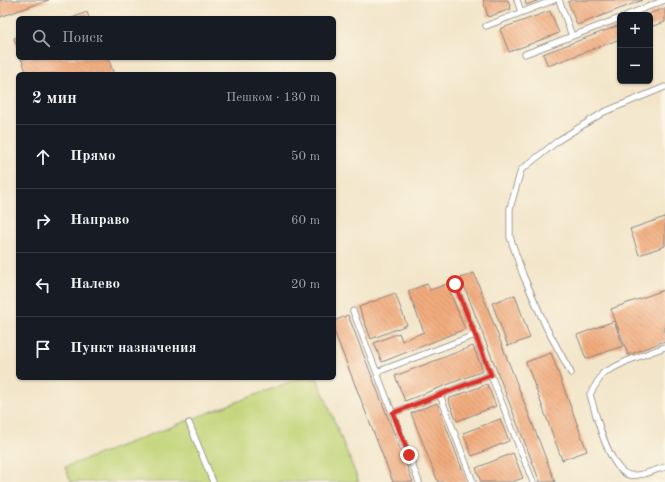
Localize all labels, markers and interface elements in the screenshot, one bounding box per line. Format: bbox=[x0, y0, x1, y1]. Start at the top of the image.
map controls bbox=[617, 12, 653, 84]
button: + bbox=[617, 12, 653, 48]
search box bbox=[16, 16, 336, 60]
icon: search bbox=[30, 27, 52, 49]
text: Поиск bbox=[62, 31, 103, 46]
button: − bbox=[617, 48, 653, 84]
text: 2 мин bbox=[32, 90, 77, 107]
text: Пешком · 130 m bbox=[226, 91, 320, 104]
icon: ahead bbox=[32, 146, 54, 168]
text: Прямо bbox=[70, 149, 116, 164]
text: 50 m bbox=[291, 150, 320, 163]
icon: right bbox=[32, 210, 54, 232]
text: Направо bbox=[70, 213, 129, 228]
text: 60 m bbox=[291, 214, 320, 227]
icon: left bbox=[32, 274, 54, 296]
route start bbox=[446, 275, 464, 293]
text: Налево bbox=[70, 277, 120, 292]
text: 20 m bbox=[291, 278, 320, 291]
icon: arrive bbox=[32, 338, 54, 360]
text: Пункт назначения bbox=[70, 341, 197, 356]
route end bbox=[400, 446, 418, 464]

